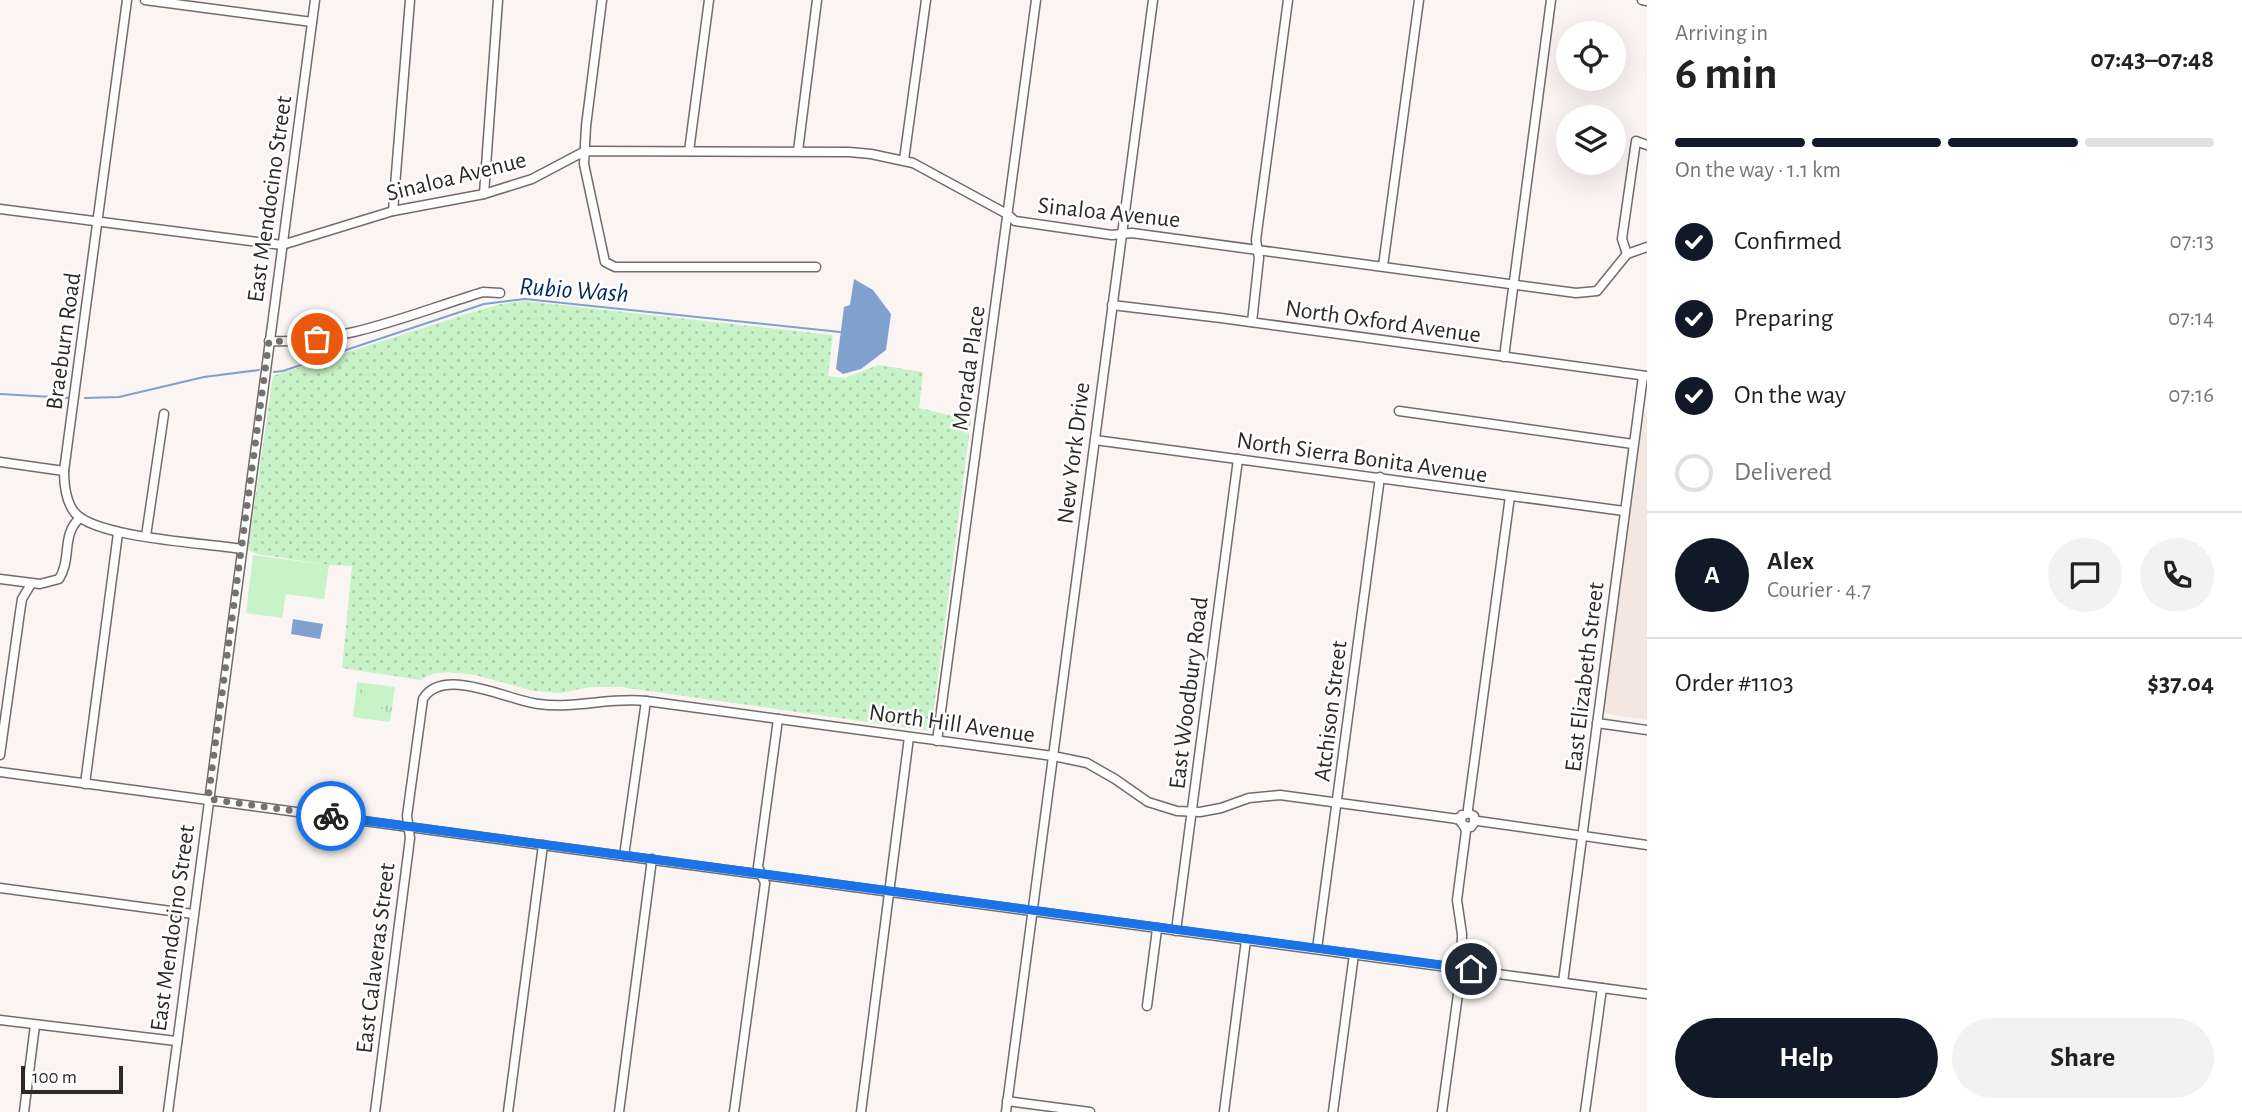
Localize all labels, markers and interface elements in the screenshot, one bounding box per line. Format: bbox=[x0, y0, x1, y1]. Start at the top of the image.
map controls bbox=[1556, 21, 1626, 175]
button: locate bbox=[1556, 21, 1626, 91]
text: Arriving in bbox=[1675, 22, 1768, 45]
text: 07:43–07:48 bbox=[2090, 46, 2214, 72]
text: 6 min bbox=[1675, 51, 1778, 97]
street label: East Mendocino Street bbox=[244, 94, 296, 304]
button: layers bbox=[1556, 105, 1626, 175]
street label: Sinaloa Avenue bbox=[384, 148, 529, 206]
text: On the way · 1.1 km bbox=[1675, 159, 1841, 182]
street label: Sinaloa Avenue bbox=[1036, 194, 1181, 232]
icon: check bbox=[1675, 223, 1713, 261]
text: Confirmed bbox=[1734, 228, 1842, 254]
text: 07:13 bbox=[2170, 230, 2214, 253]
street label: Braeburn Road bbox=[42, 271, 86, 411]
water label: Rubio Wash bbox=[518, 273, 630, 307]
street label: North Oxford Avenue bbox=[1283, 296, 1482, 348]
icon: check bbox=[1675, 300, 1713, 338]
street label: Morada Place bbox=[948, 304, 990, 432]
text: Preparing bbox=[1734, 305, 1833, 331]
text: 07:14 bbox=[2168, 307, 2214, 330]
pin bbox=[287, 309, 347, 369]
icon: bag bbox=[298, 320, 336, 358]
icon: check bbox=[1675, 377, 1713, 415]
street label: New York Drive bbox=[1053, 381, 1095, 525]
text: On the way bbox=[1734, 382, 1846, 408]
text: 07:16 bbox=[2168, 384, 2214, 407]
street label: North Sierra Bonita Avenue bbox=[1235, 429, 1489, 487]
text: Delivered bbox=[1734, 459, 1832, 485]
button: chat bbox=[2048, 538, 2122, 612]
button: phone bbox=[2140, 538, 2214, 612]
text: Alex bbox=[1767, 548, 1814, 574]
text: A bbox=[1704, 562, 1720, 588]
text: Courier · 4.7 bbox=[1767, 579, 1871, 602]
street label: East Elizabeth Street bbox=[1561, 581, 1609, 773]
street label: East Woodbury Road bbox=[1165, 596, 1213, 791]
street label: Atchison Street bbox=[1310, 639, 1352, 783]
text: Order #1103 bbox=[1675, 670, 1794, 696]
text: $37.04 bbox=[2147, 670, 2214, 696]
street label: North Hill Avenue bbox=[867, 700, 1036, 748]
courier bbox=[296, 781, 366, 851]
icon: bike bbox=[312, 797, 350, 835]
street label: East Mendocino Street bbox=[147, 823, 199, 1033]
street label: East Calaveras Street bbox=[352, 861, 400, 1055]
pin bbox=[1441, 939, 1501, 999]
icon: home bbox=[1452, 950, 1490, 988]
button: Help bbox=[1675, 1018, 1938, 1098]
button: Share bbox=[1952, 1018, 2214, 1098]
scale bar bbox=[21, 1063, 122, 1095]
text: 100 m bbox=[32, 1068, 77, 1087]

